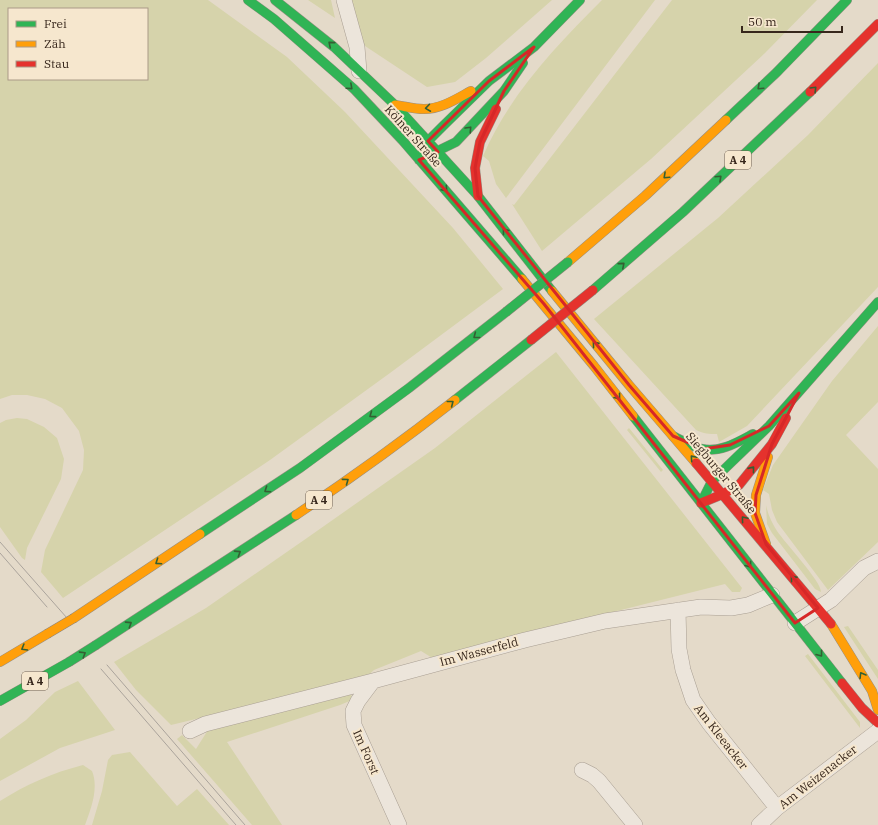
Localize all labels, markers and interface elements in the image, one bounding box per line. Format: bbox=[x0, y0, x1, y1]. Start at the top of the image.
legend bbox=[8, 8, 148, 80]
scale bar bbox=[742, 8, 842, 34]
text: 50 m bbox=[748, 14, 777, 29]
text: Frei bbox=[44, 16, 67, 31]
text: Zäh bbox=[44, 36, 66, 51]
one-way arrow bbox=[328, 42, 335, 49]
text: Stau bbox=[44, 56, 70, 71]
one-way arrow bbox=[345, 82, 353, 89]
one-way arrow bbox=[757, 83, 765, 90]
one-way arrow bbox=[809, 86, 816, 93]
street label: Kölner Straße bbox=[382, 102, 445, 170]
one-way arrow bbox=[425, 103, 431, 112]
one-way arrow bbox=[464, 126, 472, 134]
road number: A 4 bbox=[725, 151, 751, 169]
one-way arrow bbox=[663, 172, 671, 179]
one-way arrow bbox=[714, 175, 722, 183]
one-way arrow bbox=[440, 185, 447, 192]
one-way arrow bbox=[503, 229, 510, 236]
one-way arrow bbox=[618, 262, 625, 269]
one-way arrow bbox=[473, 331, 480, 338]
one-way arrow bbox=[593, 341, 600, 349]
one-way arrow bbox=[613, 392, 620, 399]
one-way arrow bbox=[446, 401, 453, 408]
one-way arrow bbox=[370, 410, 377, 417]
street label: Siegburger Straße bbox=[683, 429, 760, 517]
one-way arrow bbox=[690, 455, 697, 463]
one-way arrow bbox=[748, 466, 755, 473]
one-way arrow bbox=[342, 478, 349, 486]
one-way arrow bbox=[264, 486, 271, 493]
road number: A 4 bbox=[306, 491, 332, 509]
one-way arrow bbox=[742, 517, 749, 524]
one-way arrow bbox=[234, 550, 241, 558]
one-way arrow bbox=[155, 558, 162, 565]
one-way arrow bbox=[744, 560, 751, 567]
one-way arrow bbox=[791, 575, 798, 583]
one-way arrow bbox=[125, 621, 132, 629]
street label: Im Wasserfeld bbox=[438, 634, 520, 669]
one-way arrow bbox=[21, 644, 28, 651]
one-way arrow bbox=[815, 649, 822, 656]
one-way arrow bbox=[79, 651, 86, 658]
road number: A 4 bbox=[22, 672, 48, 690]
one-way arrow bbox=[860, 672, 867, 679]
street label: Am Kleeacker bbox=[691, 701, 752, 773]
street label: Im Forst bbox=[350, 727, 383, 777]
street label: Am Weizenacker bbox=[776, 741, 860, 812]

